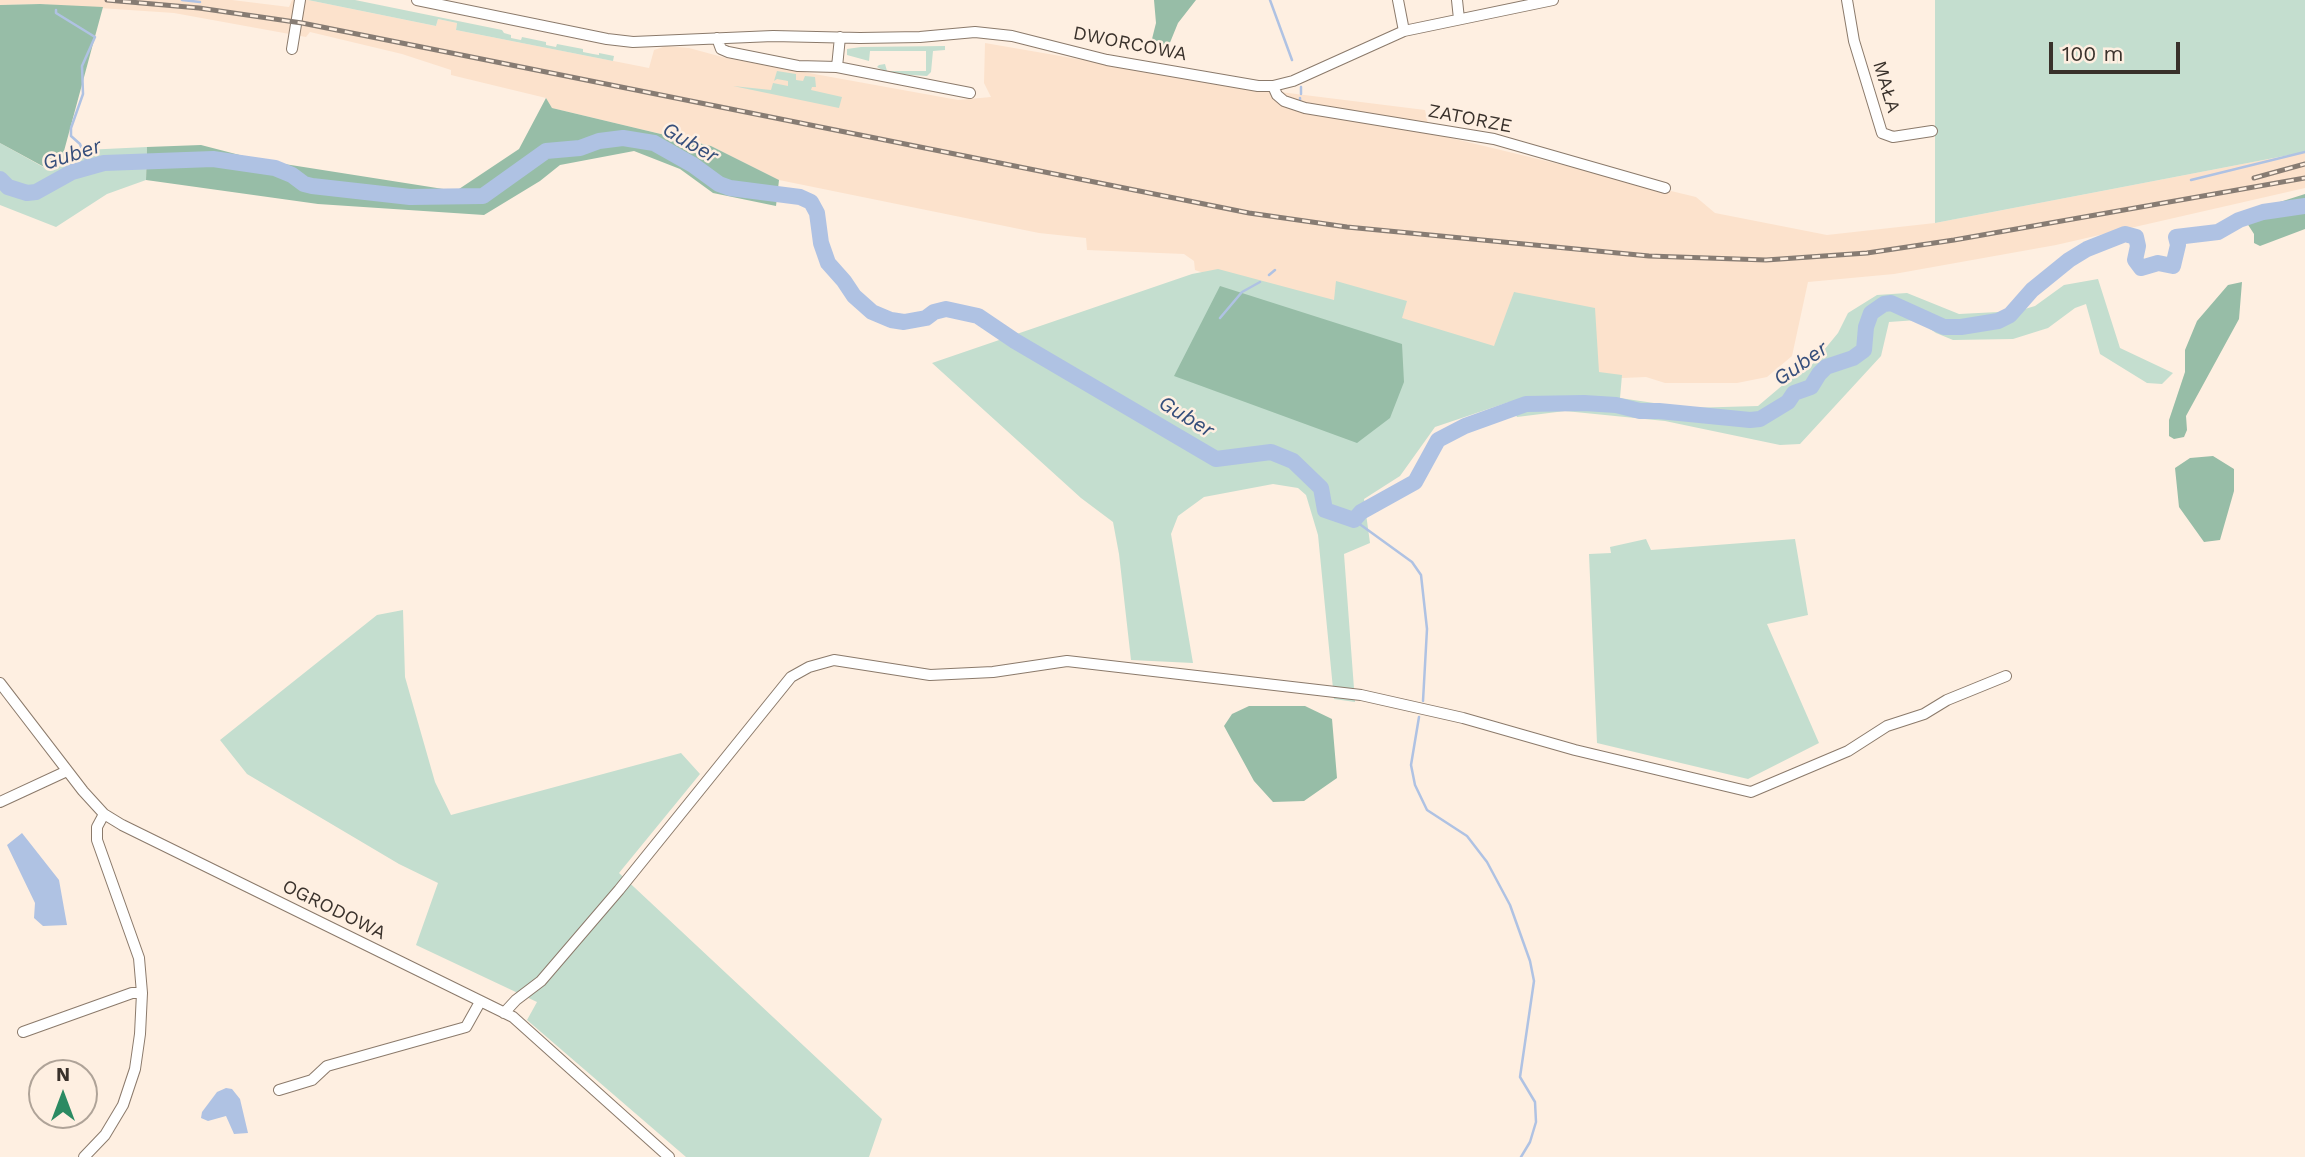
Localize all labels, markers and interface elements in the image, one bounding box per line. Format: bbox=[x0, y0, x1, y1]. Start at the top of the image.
street label: DWORCOWA bbox=[1071, 22, 1189, 66]
scale bar bbox=[2053, 28, 2184, 72]
text: 100 m bbox=[2062, 41, 2124, 66]
street label: MAŁA bbox=[1867, 58, 1905, 116]
street label: ZATORZE bbox=[1426, 100, 1514, 138]
water label: Guber bbox=[658, 117, 722, 169]
water label: Guber bbox=[39, 134, 105, 176]
water label: Guber bbox=[1769, 336, 1833, 392]
water label: Guber bbox=[1154, 391, 1218, 443]
street label: OGRODOWA bbox=[278, 875, 390, 945]
north arrow bbox=[28, 1059, 98, 1129]
text: N bbox=[56, 1063, 70, 1086]

